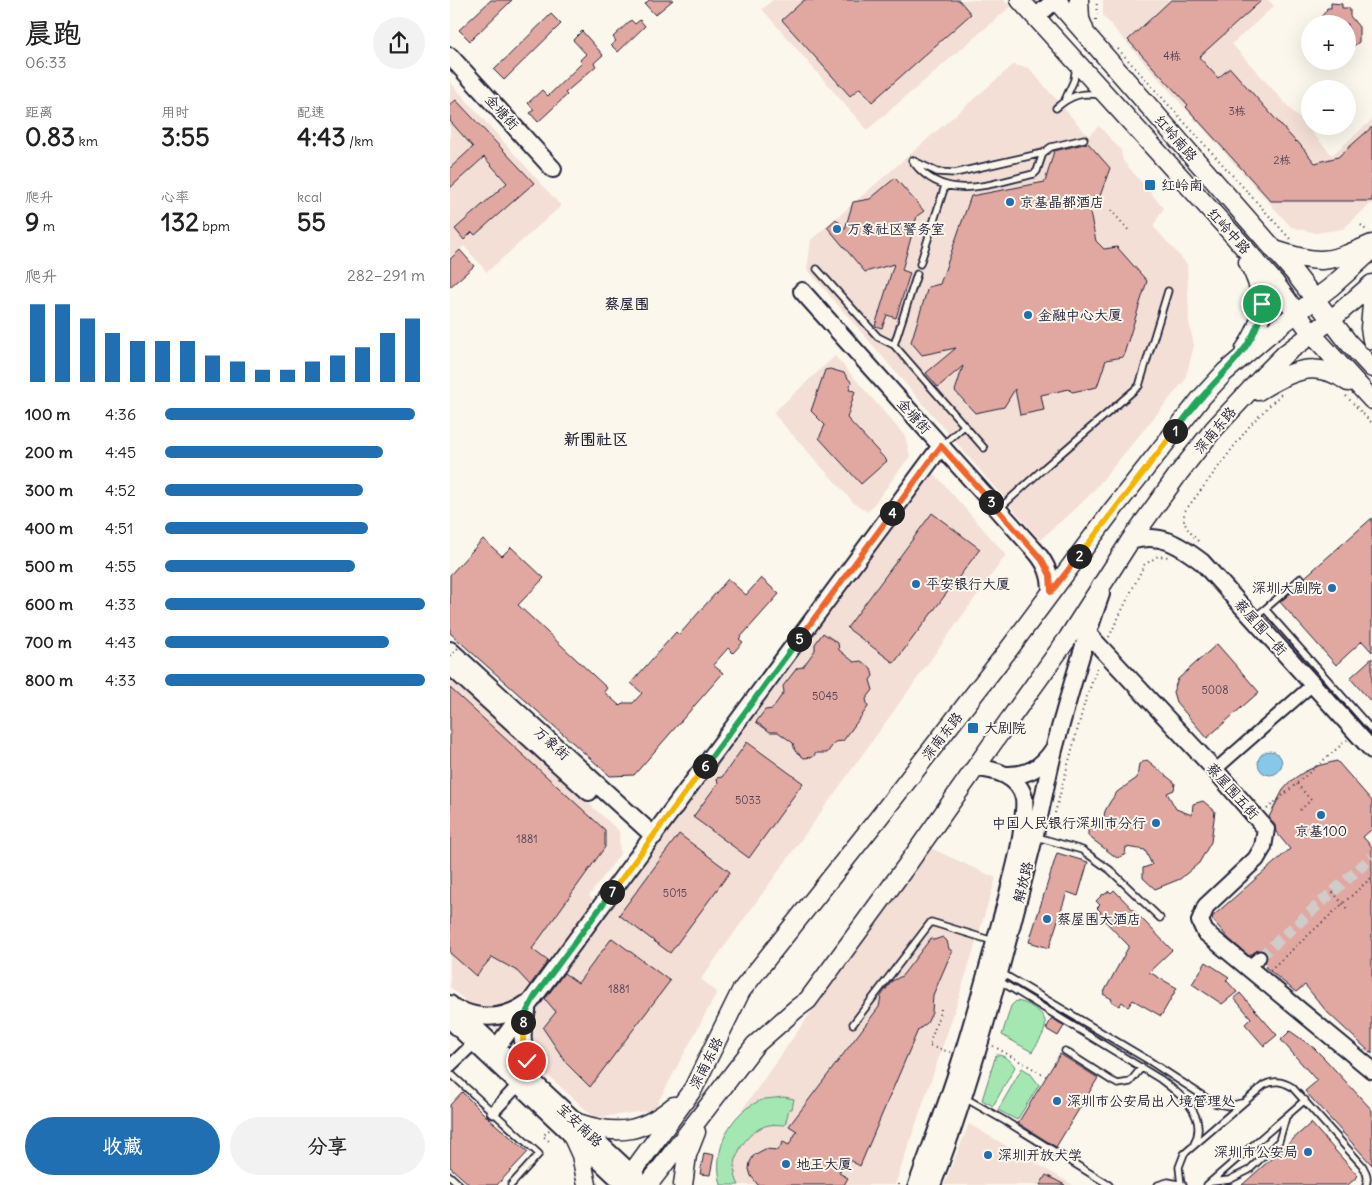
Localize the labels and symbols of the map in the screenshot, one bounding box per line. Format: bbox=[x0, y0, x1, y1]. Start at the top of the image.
house number: 4栋 bbox=[1163, 49, 1181, 63]
street label: 金塘街 bbox=[481, 90, 523, 134]
house number: 3栋 bbox=[1228, 104, 1246, 118]
street label: 红岭南路 bbox=[1151, 111, 1201, 165]
house number: 2栋 bbox=[1273, 153, 1291, 167]
place label: 红岭南 bbox=[1161, 176, 1203, 194]
marker: 红岭南 bbox=[1143, 178, 1157, 192]
place label: 京基晶都酒店 bbox=[1020, 193, 1104, 211]
marker: 京基晶都酒店 bbox=[1004, 196, 1016, 208]
street label: 红岭中路 bbox=[1204, 204, 1254, 258]
place label: 万象社区警务室 bbox=[847, 220, 945, 238]
marker: 万象社区警务室 bbox=[831, 223, 843, 235]
pin bbox=[1241, 283, 1283, 325]
district label: 蔡屋围 bbox=[604, 294, 650, 313]
place label: 金融中心大厦 bbox=[1038, 306, 1122, 324]
marker: 金融中心大厦 bbox=[1022, 309, 1034, 321]
street label: 金塘街 bbox=[893, 394, 935, 438]
street label: 深南东路 bbox=[1190, 403, 1240, 457]
pin: 1 bbox=[1162, 418, 1188, 444]
district label: 新围社区 bbox=[564, 429, 628, 449]
pin: 3 bbox=[978, 490, 1004, 514]
pin: 4 bbox=[880, 500, 904, 526]
pin: 2 bbox=[1066, 544, 1092, 568]
place label: 平安银行大厦 bbox=[926, 575, 1010, 593]
marker: 平安银行大厦 bbox=[910, 578, 922, 590]
place label: 深圳大剧院 bbox=[1252, 579, 1322, 597]
marker: 深圳大剧院 bbox=[1326, 582, 1338, 594]
street label: 蔡屋围一街 bbox=[1231, 595, 1291, 659]
pin: 5 bbox=[786, 626, 812, 652]
house number: 5008 bbox=[1201, 683, 1229, 697]
house number: 5045 bbox=[812, 689, 838, 703]
street label: 深南东路 bbox=[918, 708, 966, 764]
place label: 大剧院 bbox=[984, 719, 1026, 737]
marker: 大剧院 bbox=[966, 721, 980, 735]
street label: 万象街 bbox=[530, 722, 574, 764]
pin: 6 bbox=[692, 754, 718, 778]
street label: 蔡屋围五街 bbox=[1203, 759, 1263, 823]
house number: 5033 bbox=[735, 793, 761, 807]
marker: 京基100 bbox=[1315, 809, 1327, 821]
place label: 中国人民银行深圳市分行 bbox=[992, 814, 1146, 832]
marker: 中国人民银行深圳市分行 bbox=[1150, 817, 1162, 829]
place label: 京基100 bbox=[1295, 822, 1347, 840]
house number: 1881 bbox=[516, 832, 538, 846]
street label: 解放路 bbox=[1009, 859, 1037, 905]
pin: 7 bbox=[600, 880, 624, 904]
house number: 5015 bbox=[663, 886, 687, 900]
place label: 蔡屋围大酒店 bbox=[1057, 910, 1141, 928]
marker: 蔡屋围大酒店 bbox=[1041, 913, 1053, 925]
house number: 1881 bbox=[608, 982, 630, 996]
pin: 8 bbox=[510, 1010, 536, 1034]
street label: 深南东路 bbox=[685, 1034, 727, 1092]
pin bbox=[506, 1040, 548, 1082]
place label: 深圳市公安局出入境管理处 bbox=[1067, 1092, 1235, 1110]
marker: 深圳市公安局出入境管理处 bbox=[1051, 1095, 1063, 1107]
street label: 宝安南路 bbox=[553, 1099, 607, 1151]
place label: 深圳市公安局 bbox=[1214, 1143, 1298, 1161]
place label: 深圳开放大学 bbox=[998, 1146, 1082, 1164]
marker: 深圳市公安局 bbox=[1302, 1146, 1314, 1158]
marker: 深圳开放大学 bbox=[982, 1149, 994, 1161]
place label: 地王大厦 bbox=[796, 1155, 852, 1173]
marker: 地王大厦 bbox=[780, 1158, 792, 1170]

